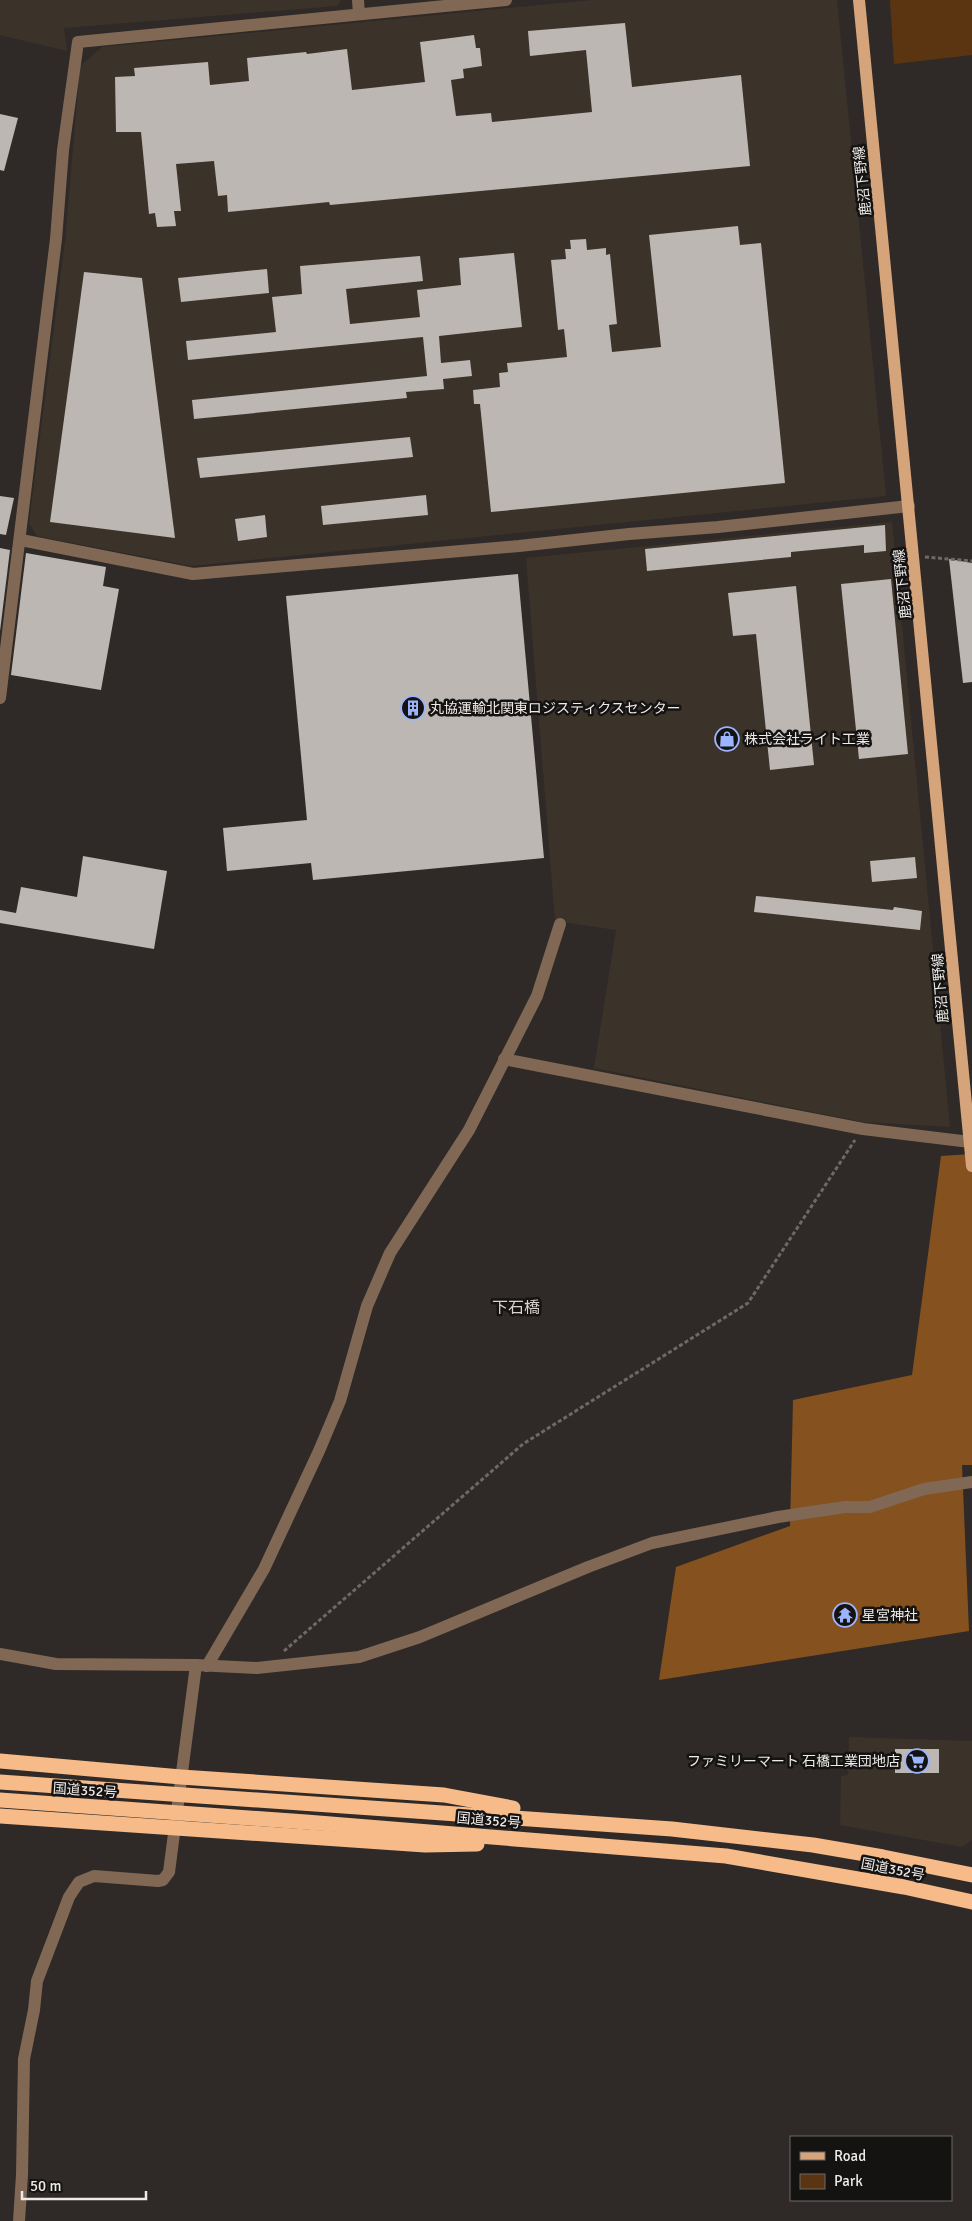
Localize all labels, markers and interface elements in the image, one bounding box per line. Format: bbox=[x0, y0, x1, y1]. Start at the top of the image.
street label: 鹿沼下野線 bbox=[850, 145, 875, 217]
street label: 鹿沼下野線 bbox=[890, 548, 915, 620]
building icon: 丸協運輸北関東ロジスティクスセンター bbox=[400, 695, 426, 721]
place label: 丸協運輸北関東ロジスティクスセンター bbox=[430, 700, 681, 717]
shop icon: 株式会社ライト工業 bbox=[714, 726, 740, 752]
place label: 株式会社ライト工業 bbox=[744, 731, 870, 748]
street label: 鹿沼下野線 bbox=[929, 952, 952, 1024]
district label: 下石橋 bbox=[492, 1298, 540, 1318]
temple icon: 星宮神社 bbox=[832, 1602, 858, 1628]
place label: 星宮神社 bbox=[862, 1607, 918, 1624]
supermarket icon: ファミリーマート 石橋工業団地店 bbox=[904, 1748, 930, 1774]
place label: ファミリーマート 石橋工業団地店 bbox=[687, 1753, 900, 1770]
street label: 国道352号 bbox=[52, 1780, 118, 1801]
street label: 国道352号 bbox=[456, 1809, 522, 1832]
street label: 国道352号 bbox=[860, 1855, 926, 1884]
legend bbox=[790, 2136, 952, 2201]
text: Road bbox=[834, 2147, 866, 2165]
scale bar bbox=[22, 2168, 146, 2200]
text: Park bbox=[834, 2172, 863, 2190]
text: 50 m bbox=[30, 2177, 61, 2195]

